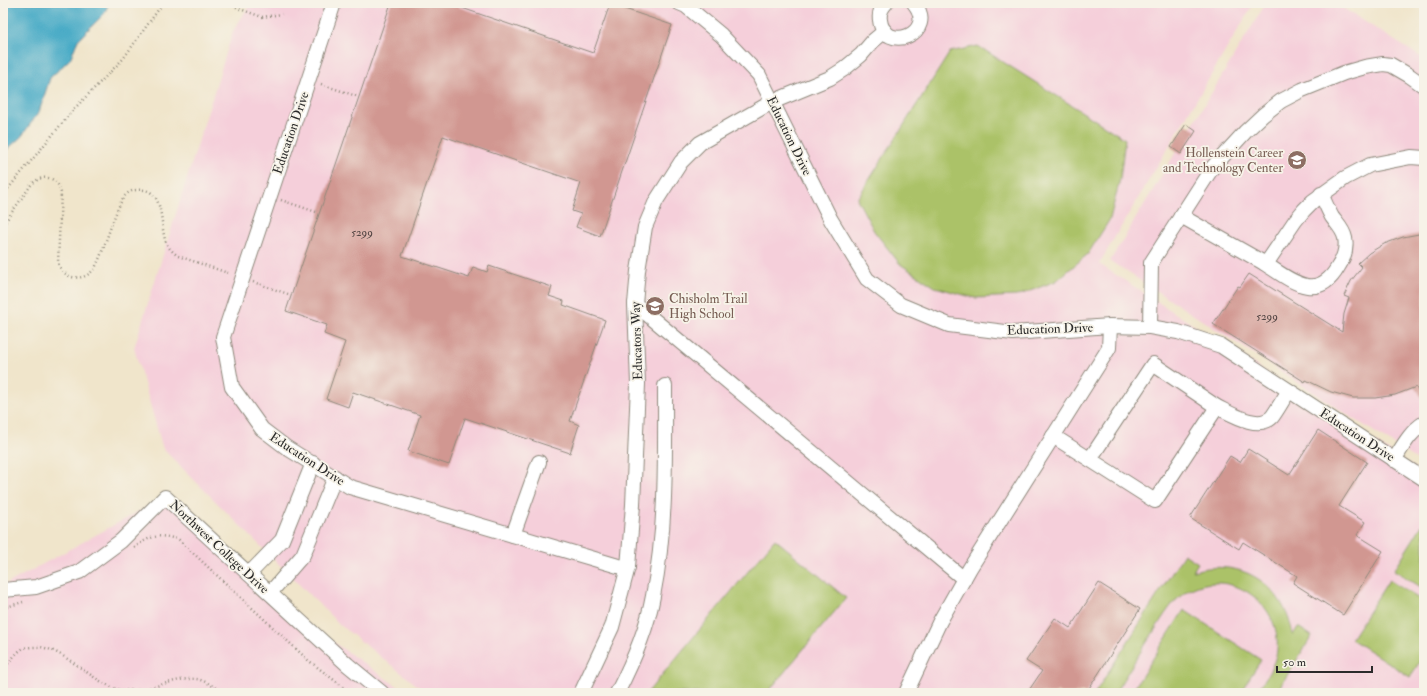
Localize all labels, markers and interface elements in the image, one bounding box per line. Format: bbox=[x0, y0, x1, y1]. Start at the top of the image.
street label: Education Drive bbox=[269, 89, 313, 176]
street label: Education Drive bbox=[763, 94, 815, 179]
place label: Hollenstein Career and Technology Center bbox=[1163, 145, 1283, 177]
school or university icon: Hollenstein Career and Technology Center bbox=[1286, 149, 1308, 171]
house number: 5299 bbox=[351, 226, 373, 239]
place label: Chisholm Trail High School bbox=[669, 291, 748, 322]
school or university icon: Chisholm Trail High School bbox=[644, 295, 666, 317]
street label: Educators Way bbox=[628, 301, 647, 381]
house number: 5299 bbox=[1256, 310, 1278, 323]
street label: Education Drive bbox=[1007, 319, 1094, 338]
street label: Education Drive bbox=[1317, 405, 1398, 465]
street label: Education Drive bbox=[267, 429, 348, 489]
street label: Northwest College Drive bbox=[166, 497, 272, 598]
scale bar bbox=[1277, 648, 1372, 674]
text: 50 m bbox=[1283, 655, 1307, 670]

